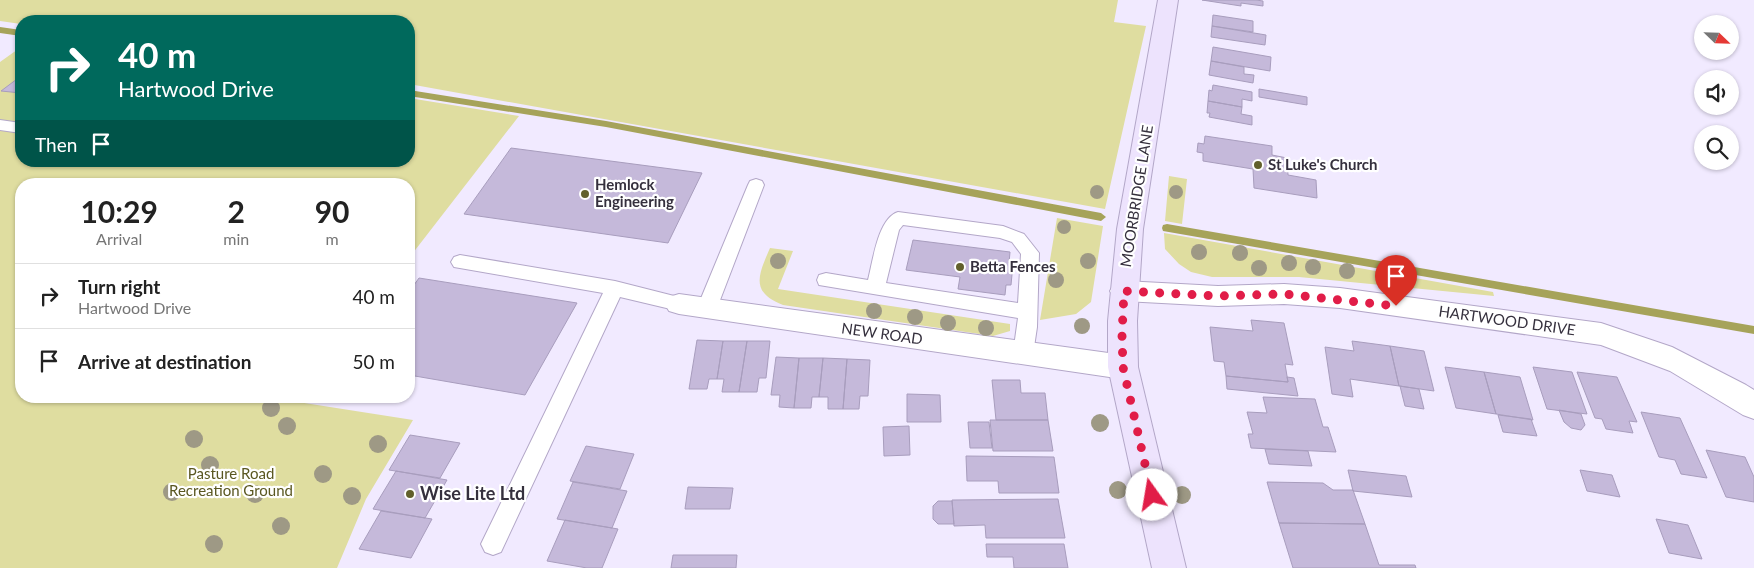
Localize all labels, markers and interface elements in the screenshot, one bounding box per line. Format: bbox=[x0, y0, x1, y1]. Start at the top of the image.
north arrow bbox=[1694, 15, 1739, 60]
map controls bbox=[1694, 15, 1739, 170]
text: 40 m bbox=[118, 33, 196, 75]
icon: right bbox=[35, 35, 100, 100]
button: sound bbox=[1694, 70, 1739, 115]
text: Hartwood Drive bbox=[118, 75, 274, 102]
street label: MOORBRIDGE LANE bbox=[1116, 124, 1156, 268]
button: search bbox=[1694, 125, 1739, 170]
icon: arrive bbox=[87, 130, 115, 158]
text: Then bbox=[35, 133, 77, 156]
place label: St Luke's Church bbox=[1268, 155, 1378, 173]
marker: St Luke's Church bbox=[1252, 159, 1264, 171]
place label: Hemlock Engineering bbox=[595, 175, 674, 210]
marker: Hemlock Engineering bbox=[579, 188, 591, 200]
text: 10:29 bbox=[80, 193, 158, 229]
text: 2 bbox=[228, 193, 245, 229]
text: 90 bbox=[315, 193, 349, 229]
text: Arrival bbox=[96, 229, 142, 248]
text: min bbox=[223, 229, 249, 248]
text: m bbox=[325, 229, 339, 248]
pin bbox=[1375, 255, 1417, 306]
place label: Betta Fences bbox=[970, 257, 1056, 275]
marker: Betta Fences bbox=[954, 261, 966, 273]
icon: arrive bbox=[1382, 262, 1410, 290]
text: Turn right bbox=[78, 275, 160, 298]
icon: right bbox=[35, 282, 63, 310]
text: 40 m bbox=[352, 285, 395, 308]
text: Hartwood Drive bbox=[78, 298, 191, 317]
street label: HARTWOOD DRIVE bbox=[1438, 301, 1577, 339]
street label: NEW ROAD bbox=[840, 318, 924, 348]
icon: arrive bbox=[35, 347, 63, 375]
text: Arrive at destination bbox=[78, 350, 251, 373]
text: 50 m bbox=[352, 350, 395, 373]
park label: Pasture Road Recreation Ground bbox=[169, 464, 293, 499]
position arrow bbox=[1125, 468, 1177, 520]
place label: Wise Lite Ltd bbox=[420, 482, 525, 504]
marker: Wise Lite Ltd bbox=[404, 488, 416, 500]

